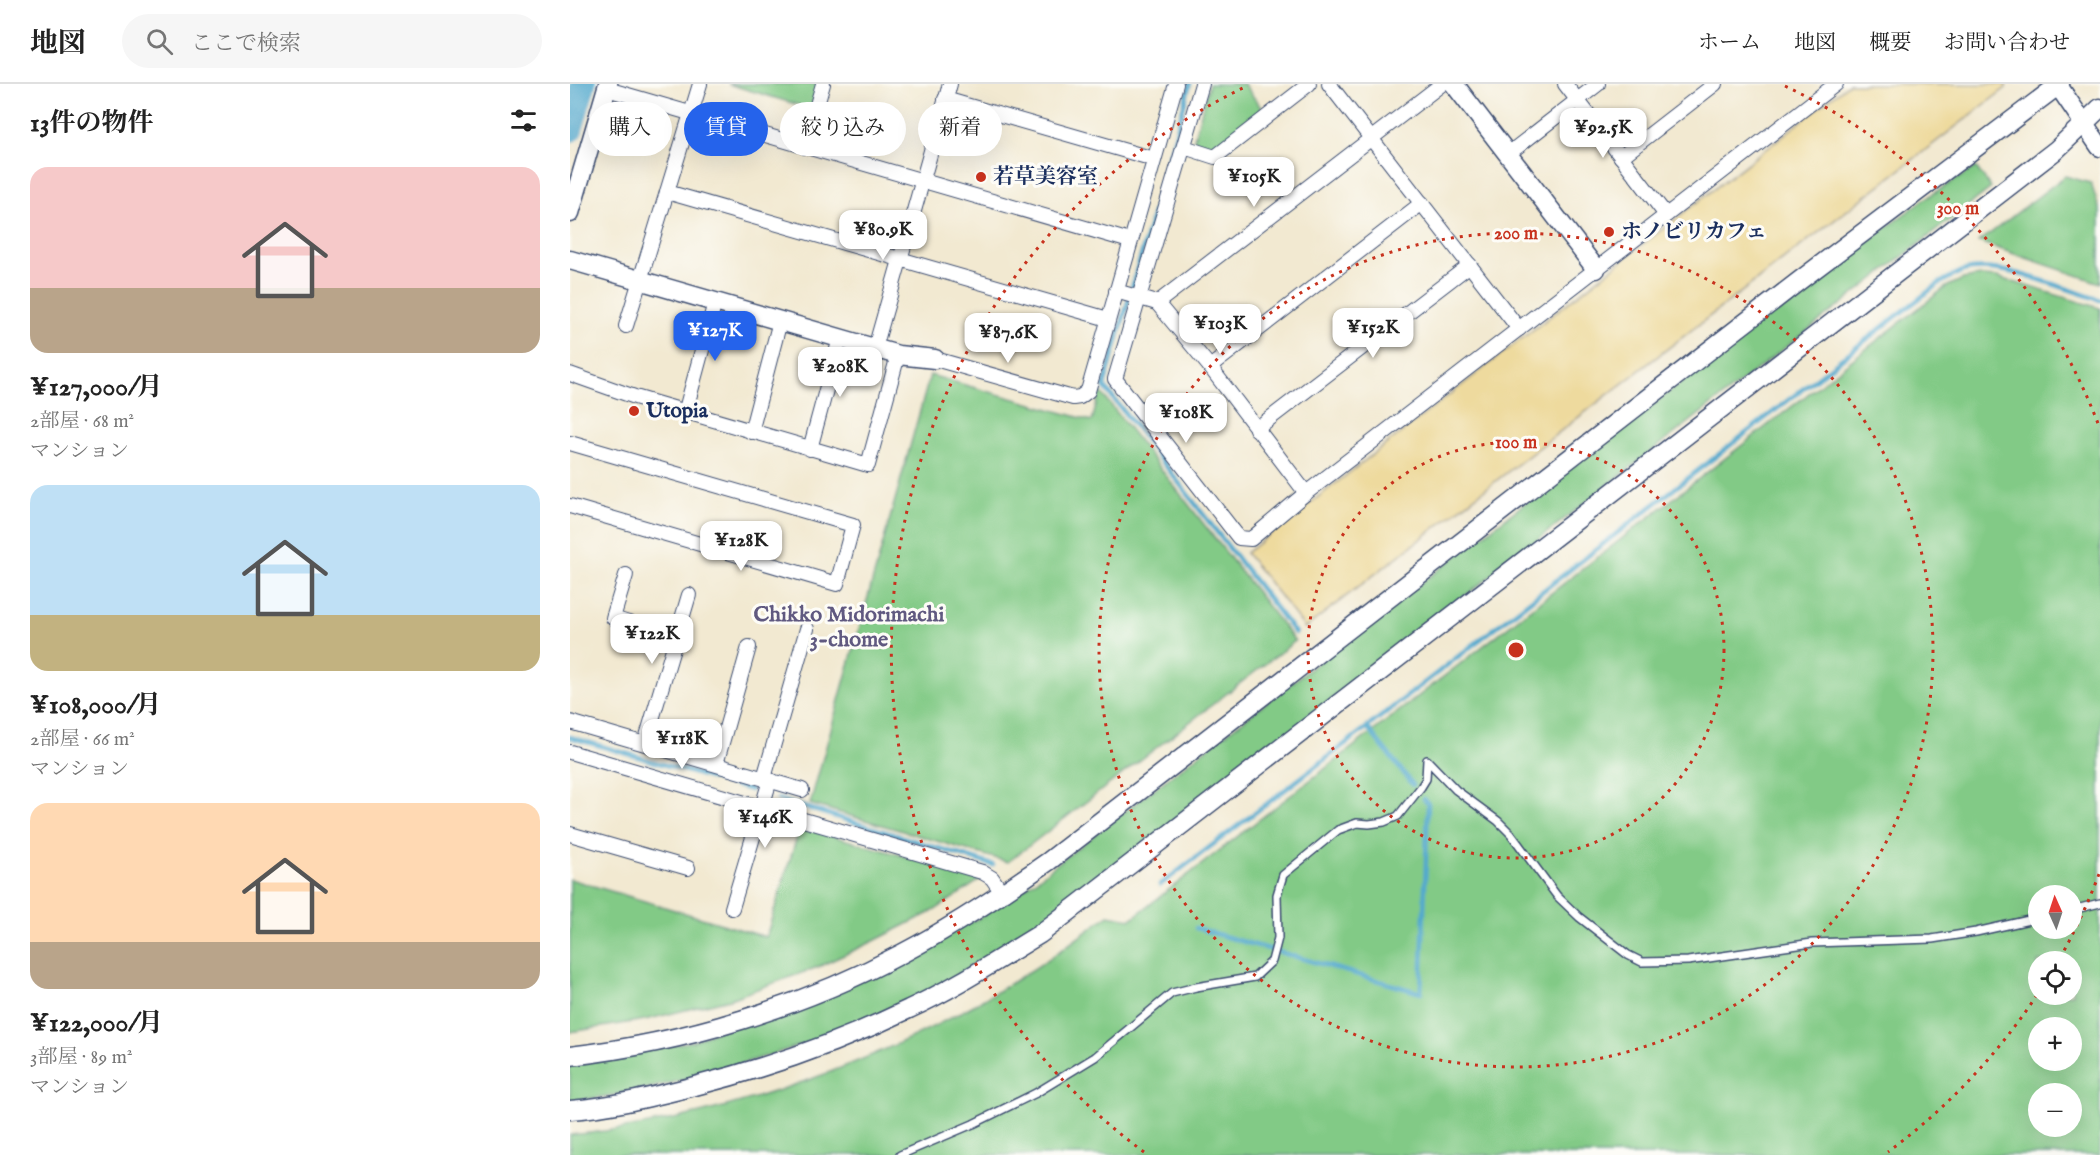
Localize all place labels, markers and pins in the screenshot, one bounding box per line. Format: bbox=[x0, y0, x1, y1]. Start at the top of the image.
pin: ¥92.5K bbox=[1554, 108, 1652, 159]
pin: ¥105K bbox=[1212, 157, 1296, 208]
place label: 若草美容室 bbox=[993, 164, 1098, 191]
marker: 若草美容室 bbox=[974, 170, 988, 184]
pin: ¥80.9K bbox=[834, 210, 932, 261]
place label: ホノビリカフェ bbox=[1621, 219, 1767, 246]
marker: ホノビリカフェ bbox=[1602, 225, 1616, 239]
pin: ¥103K bbox=[1178, 304, 1262, 355]
pin: ¥152K bbox=[1331, 308, 1415, 359]
pin: ¥127K bbox=[673, 311, 757, 362]
pin: ¥87.6K bbox=[959, 313, 1057, 364]
pin: ¥208K bbox=[798, 347, 882, 398]
pin: ¥108K bbox=[1144, 393, 1228, 444]
place label: Utopia bbox=[645, 398, 709, 425]
marker: Utopia bbox=[627, 404, 641, 418]
pin: ¥128K bbox=[699, 521, 783, 572]
pin: ¥122K bbox=[610, 614, 694, 665]
centre of rings bbox=[1506, 640, 1526, 660]
pin: ¥118K bbox=[640, 719, 724, 770]
pin: ¥146K bbox=[723, 798, 807, 849]

